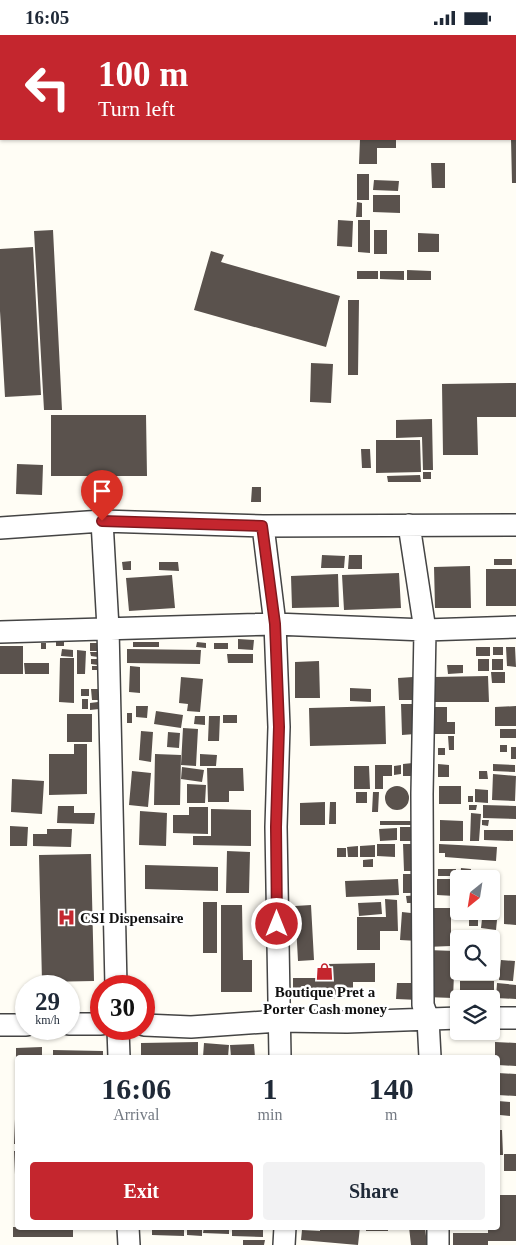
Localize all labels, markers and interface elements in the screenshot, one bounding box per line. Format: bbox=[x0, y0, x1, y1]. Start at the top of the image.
text: 16:05 bbox=[25, 7, 69, 28]
icon: left bbox=[15, 55, 80, 120]
text: 100 m bbox=[98, 55, 188, 94]
text: Turn left bbox=[98, 96, 175, 121]
pin bbox=[81, 470, 123, 521]
icon: arrive bbox=[88, 477, 116, 505]
north arrow bbox=[450, 870, 500, 920]
map controls bbox=[450, 870, 500, 1040]
position arrow bbox=[250, 897, 302, 949]
hospital icon: CSI Dispensaire bbox=[56, 908, 76, 928]
place label: CSI Dispensaire bbox=[80, 910, 184, 926]
button: search bbox=[450, 930, 500, 980]
shop icon: Boutique Pret a Porter Cash money bbox=[315, 961, 335, 981]
speed limit sign: 30 bbox=[90, 975, 155, 1040]
place label: Boutique Pret a Porter Cash money bbox=[263, 984, 387, 1017]
text: 29 bbox=[35, 988, 60, 1015]
button: layers bbox=[450, 990, 500, 1040]
text: km/h bbox=[35, 1013, 60, 1027]
text: 16:06 bbox=[101, 1072, 171, 1105]
text: 1 bbox=[262, 1072, 277, 1105]
text: 140 bbox=[369, 1072, 414, 1105]
text: Arrival bbox=[113, 1106, 159, 1123]
text: min bbox=[258, 1106, 282, 1123]
text: m bbox=[385, 1106, 397, 1123]
button: Exit bbox=[30, 1162, 253, 1220]
button: Share bbox=[263, 1162, 485, 1220]

